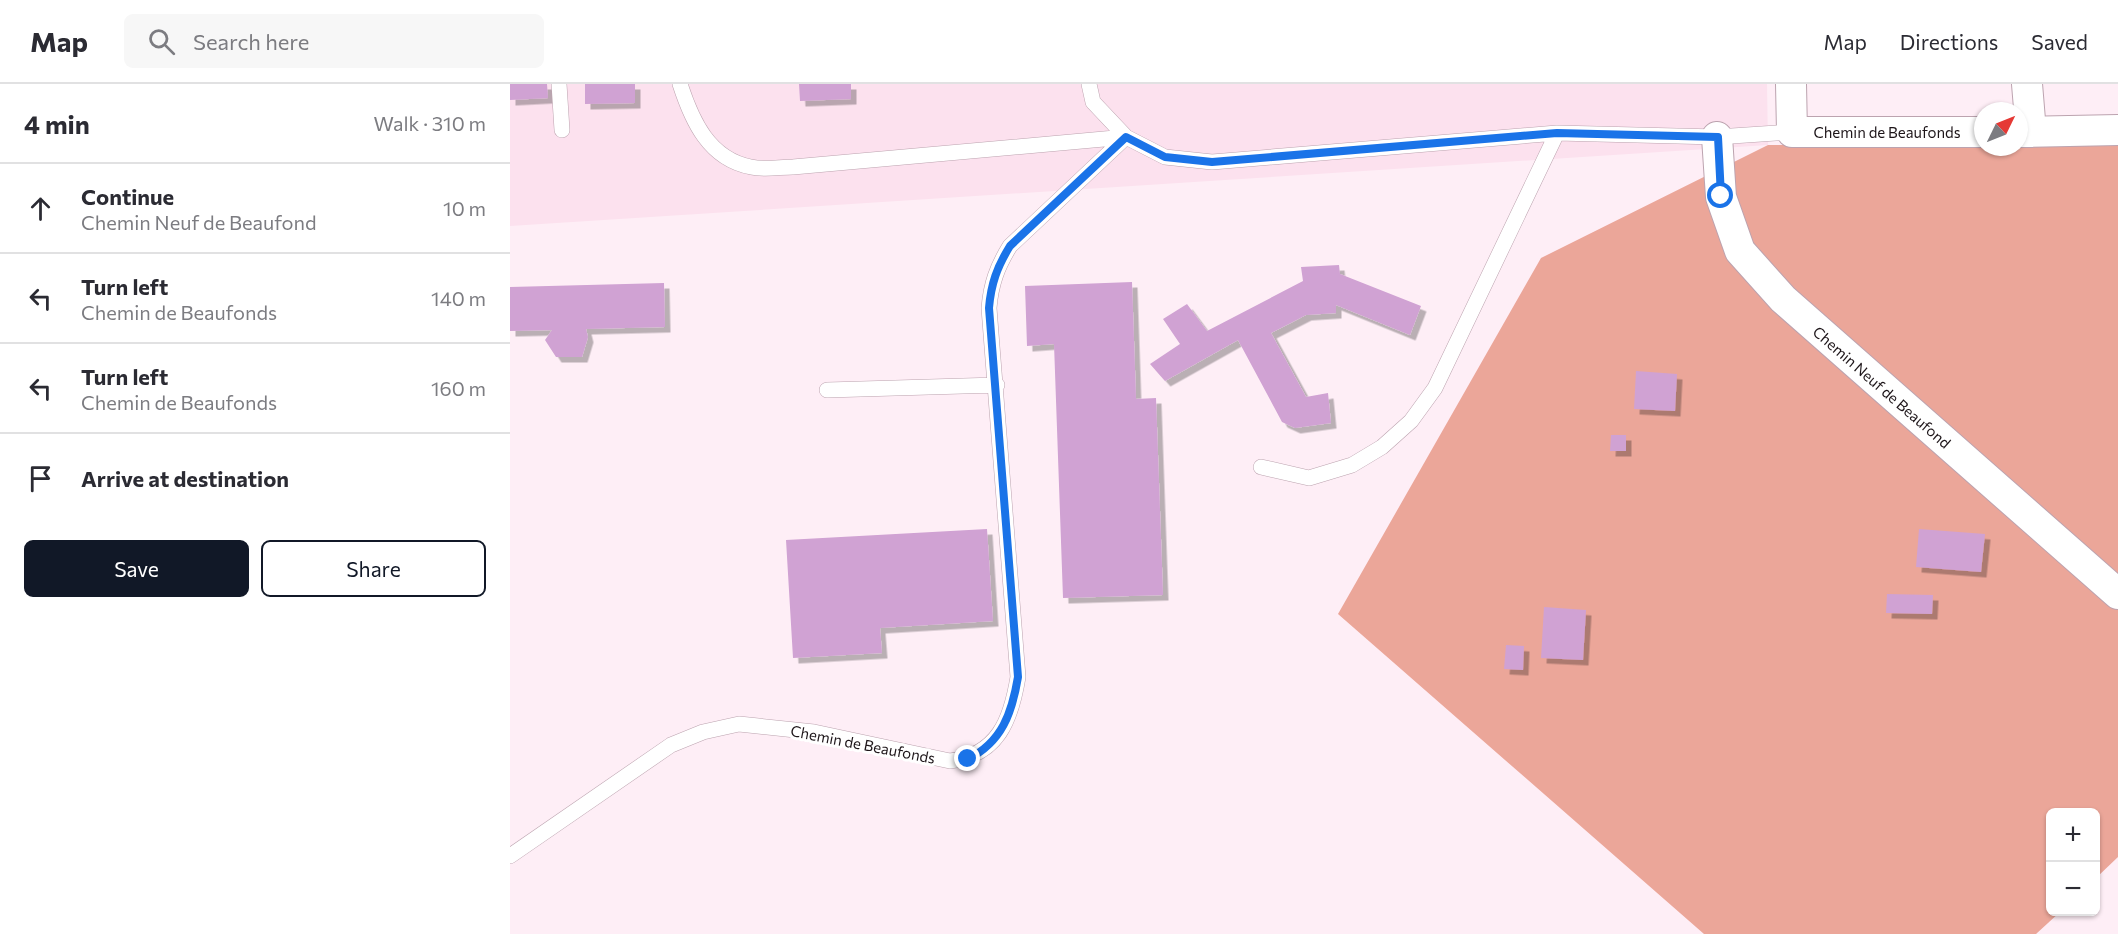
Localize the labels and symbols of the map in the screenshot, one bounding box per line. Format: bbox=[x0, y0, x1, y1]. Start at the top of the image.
north arrow bbox=[1974, 102, 2028, 156]
street label: Chemin de Beaufonds bbox=[1813, 123, 1961, 141]
route start bbox=[1707, 182, 1733, 208]
street label: Chemin Neuf de Beaufond bbox=[1809, 322, 1955, 452]
street label: Chemin de Beaufonds bbox=[789, 721, 937, 767]
route end bbox=[954, 745, 980, 771]

